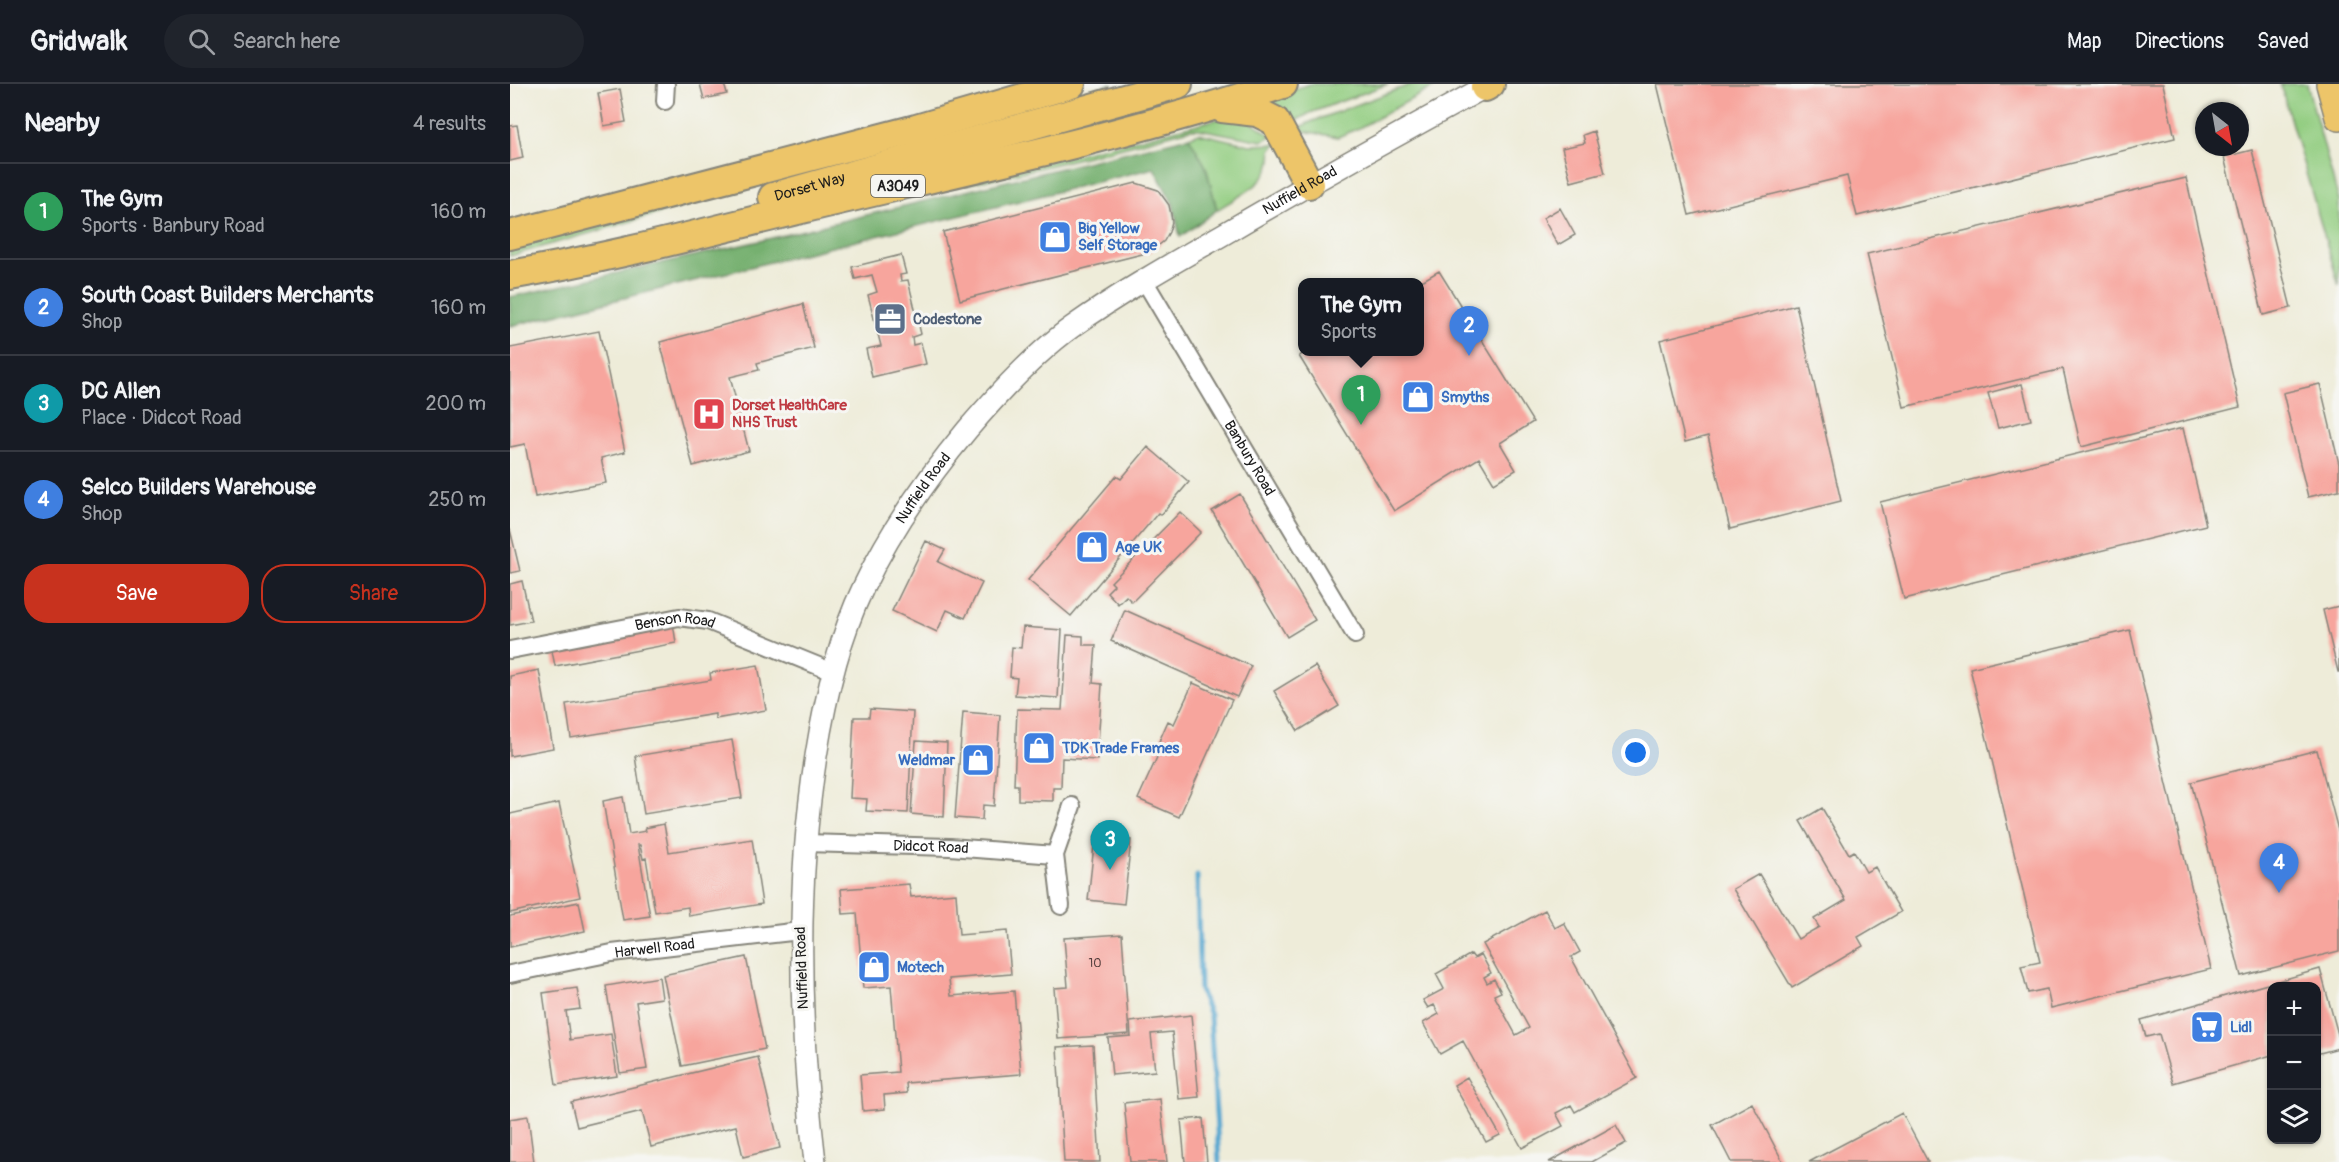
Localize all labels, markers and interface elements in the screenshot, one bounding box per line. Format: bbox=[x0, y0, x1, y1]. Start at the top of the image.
search box bbox=[164, 14, 584, 68]
text: Gridwalk bbox=[30, 24, 128, 59]
icon: search bbox=[185, 25, 218, 58]
text: Search here bbox=[233, 27, 340, 55]
text: Map bbox=[2067, 28, 2102, 55]
text: Directions bbox=[2135, 28, 2224, 55]
text: Saved bbox=[2257, 28, 2309, 55]
north arrow bbox=[2195, 102, 2249, 156]
text: Nearby bbox=[24, 107, 100, 139]
text: 4 results bbox=[413, 111, 486, 136]
street label: Nuffield Road bbox=[1259, 161, 1340, 219]
street label: Dorset Way bbox=[772, 168, 848, 206]
road number: A3049 bbox=[871, 175, 925, 197]
text: The Gym bbox=[81, 185, 163, 213]
text: 1 bbox=[40, 199, 47, 224]
text: 160 m bbox=[431, 199, 486, 224]
text: Sports · Banbury Road bbox=[81, 213, 265, 238]
shop icon: Big Yellow Self Storage bbox=[1037, 219, 1073, 255]
place label: Big Yellow Self Storage bbox=[1078, 219, 1158, 255]
popup bbox=[1298, 278, 1424, 356]
text: South Coast Builders Merchants bbox=[81, 281, 373, 309]
text: The Gym bbox=[1320, 291, 1402, 319]
text: 2 bbox=[38, 295, 49, 320]
text: 160 m bbox=[431, 295, 486, 320]
office icon: Codestone bbox=[872, 301, 908, 337]
pin: 2 bbox=[1450, 306, 1488, 356]
text: Shop bbox=[81, 309, 122, 334]
place label: Codestone bbox=[913, 310, 982, 329]
text: Sports bbox=[1320, 319, 1376, 344]
pin: 1 bbox=[1342, 376, 1380, 425]
text: DC Allen bbox=[81, 377, 161, 405]
shop icon: Smyths bbox=[1400, 379, 1436, 415]
place label: Smyths bbox=[1441, 388, 1490, 407]
text: 3 bbox=[38, 391, 49, 416]
text: 200 m bbox=[425, 391, 486, 416]
hospital icon: Dorset HealthCare NHS Trust bbox=[691, 396, 727, 432]
place label: Dorset HealthCare NHS Trust bbox=[732, 396, 847, 432]
text: Place · Didcot Road bbox=[81, 405, 242, 430]
street label: Banbury Road bbox=[1220, 417, 1280, 499]
street label: Nuffield Road bbox=[891, 449, 955, 527]
text: Selco Builders Warehouse bbox=[81, 473, 316, 501]
text: 4 bbox=[38, 487, 49, 512]
text: 250 m bbox=[428, 487, 486, 512]
text: Shop bbox=[81, 501, 122, 526]
shop icon: Age UK bbox=[1074, 529, 1110, 565]
place label: Age UK bbox=[1115, 538, 1162, 557]
button: Save bbox=[24, 564, 249, 623]
button: Share bbox=[261, 564, 486, 623]
street label: Benson Road bbox=[633, 607, 718, 635]
shop icon: TDK Trade Frames bbox=[1021, 730, 1057, 766]
your location bbox=[1621, 738, 1650, 767]
place label: TDK Trade Frames bbox=[1061, 739, 1179, 758]
shop icon: Weldmar bbox=[960, 742, 996, 778]
place label: Weldmar bbox=[898, 751, 956, 770]
pin: 3 bbox=[1090, 820, 1130, 870]
street label: Didcot Road bbox=[893, 836, 969, 858]
pin: 4 bbox=[2260, 844, 2298, 893]
street label: Nuffield Road bbox=[791, 926, 813, 1010]
street label: Harwell Road bbox=[613, 934, 696, 962]
shop icon: Motech bbox=[856, 949, 892, 985]
house number: 10 bbox=[1089, 956, 1101, 971]
place label: Motech bbox=[897, 958, 944, 977]
map controls bbox=[2267, 982, 2321, 1144]
button: + bbox=[2267, 982, 2321, 1036]
supermarket icon: Lidl bbox=[2189, 1009, 2225, 1045]
place label: Lidl bbox=[2230, 1018, 2252, 1037]
button: − bbox=[2267, 1036, 2321, 1090]
button: layers bbox=[2267, 1090, 2321, 1144]

